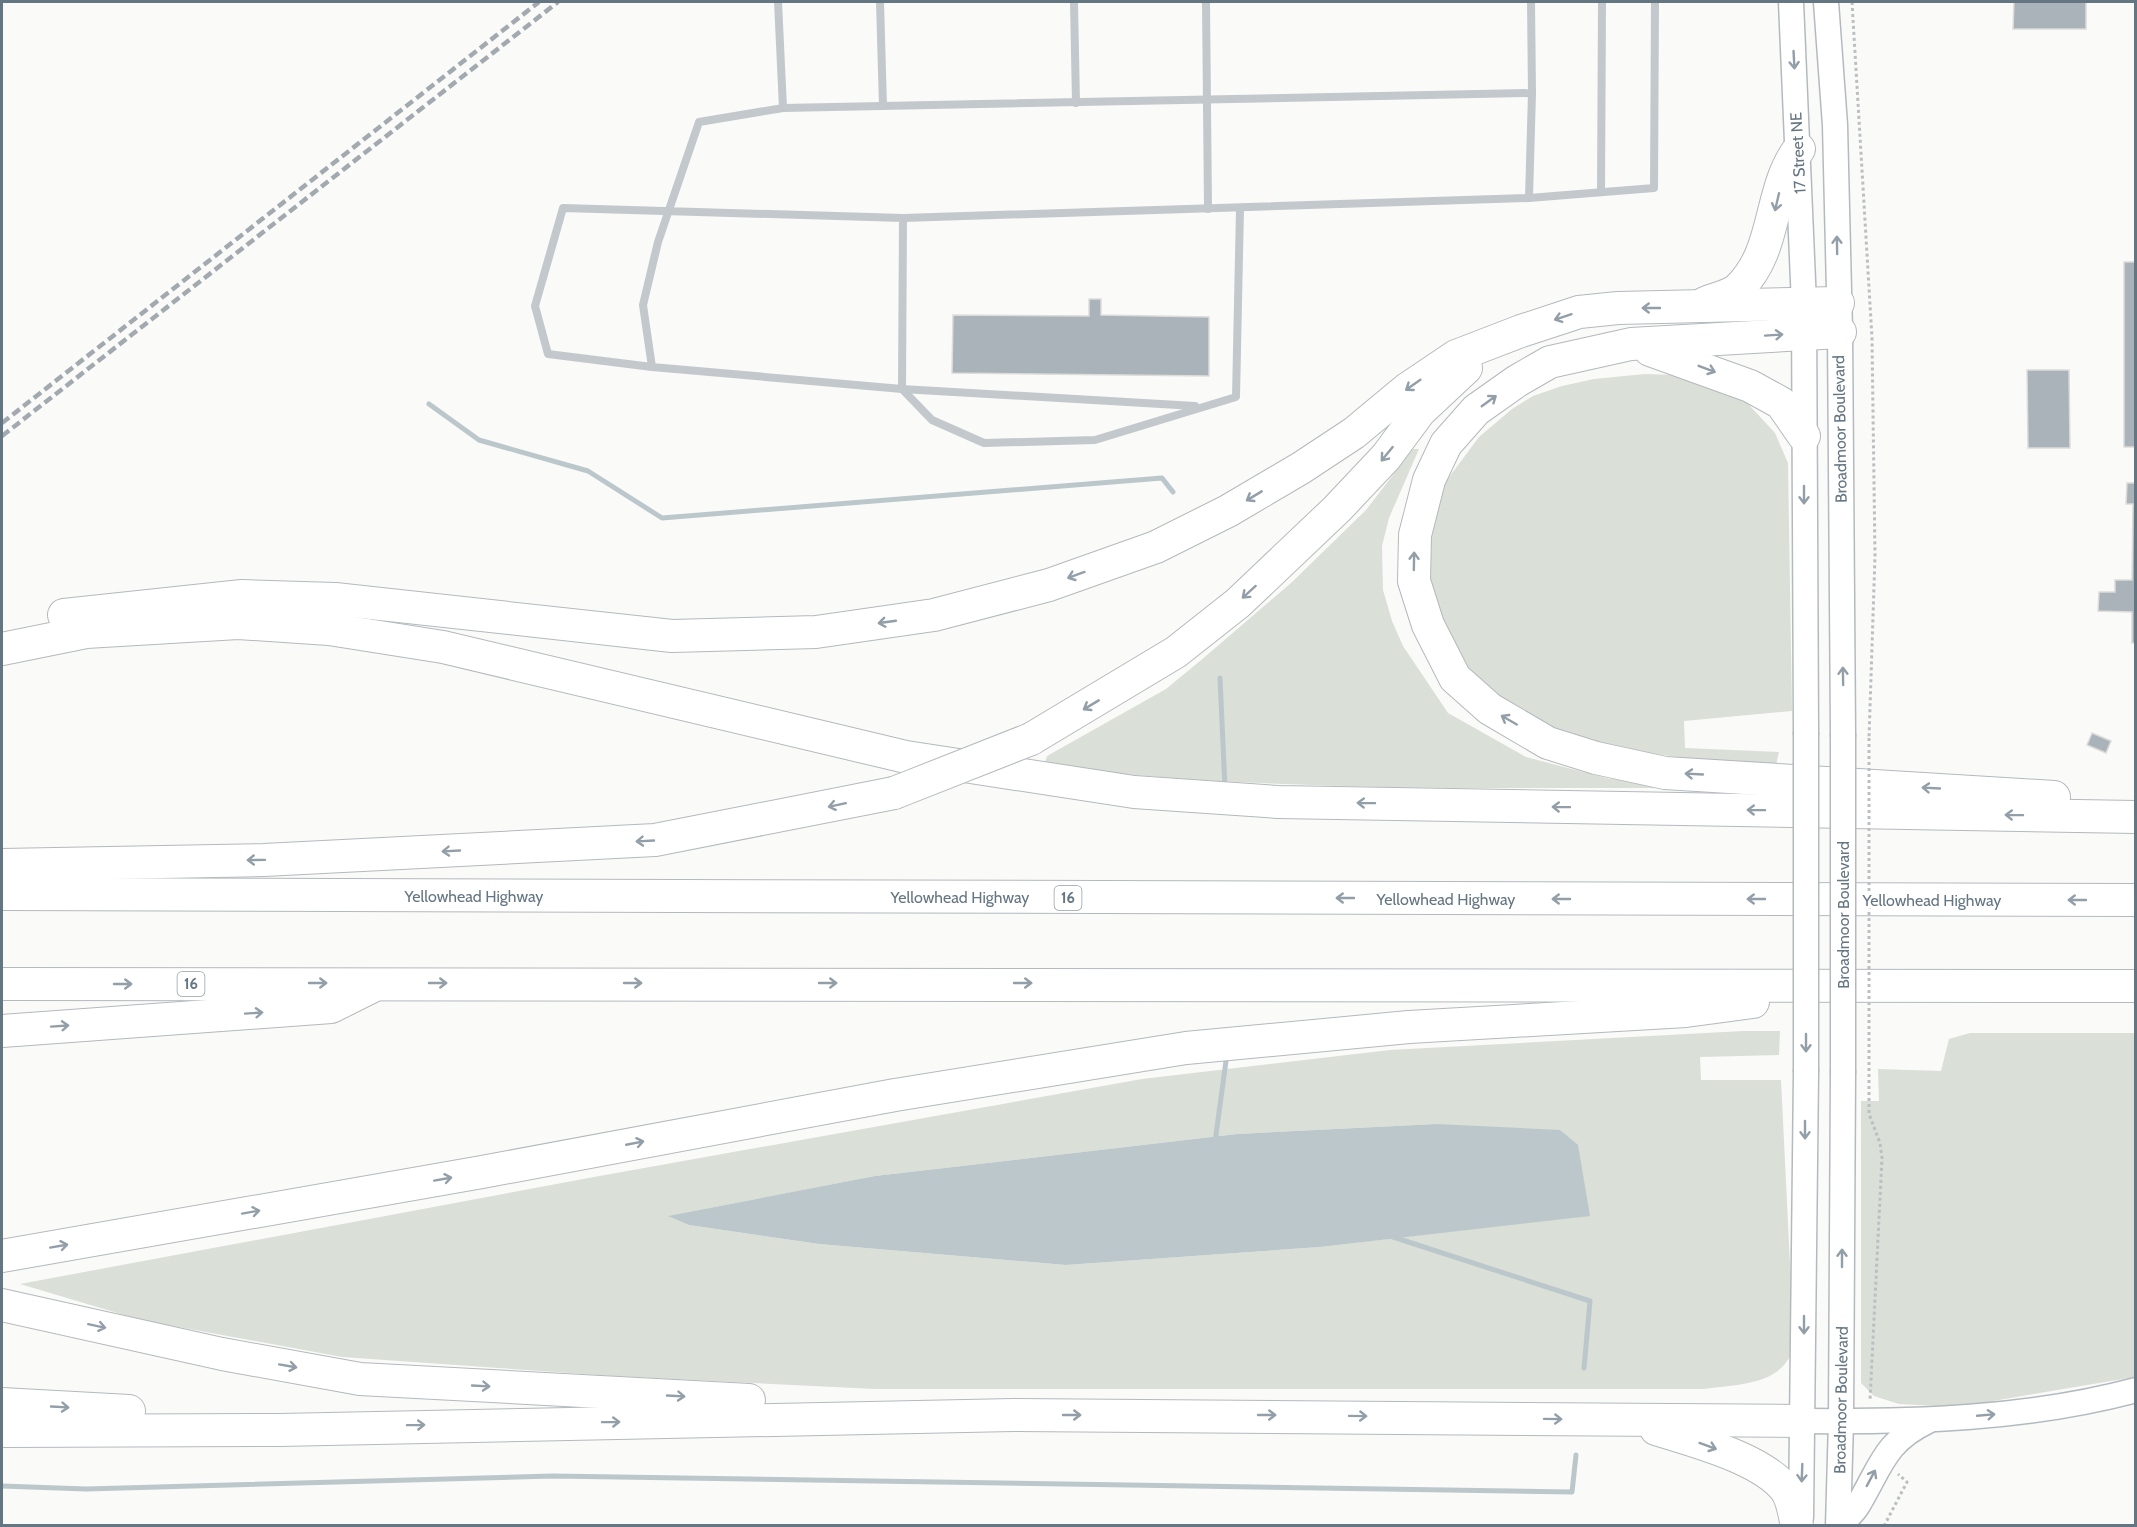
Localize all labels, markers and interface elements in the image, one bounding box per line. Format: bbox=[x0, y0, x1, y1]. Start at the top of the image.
one-way arrow bbox=[1789, 49, 1800, 69]
street label: 17 Street NE bbox=[1786, 112, 1810, 194]
one-way arrow bbox=[1771, 192, 1783, 211]
one-way arrow bbox=[1831, 236, 1843, 256]
one-way arrow bbox=[1641, 302, 1661, 313]
one-way arrow bbox=[1554, 312, 1573, 323]
one-way arrow bbox=[1763, 329, 1783, 340]
street label: Broadmoor Boulevard bbox=[1829, 355, 1851, 503]
one-way arrow bbox=[1697, 364, 1716, 375]
one-way arrow bbox=[1406, 379, 1422, 391]
one-way arrow bbox=[1480, 395, 1496, 407]
one-way arrow bbox=[1380, 446, 1393, 462]
one-way arrow bbox=[1798, 484, 1810, 504]
one-way arrow bbox=[1246, 490, 1263, 502]
one-way arrow bbox=[1408, 551, 1420, 571]
one-way arrow bbox=[1067, 570, 1086, 581]
one-way arrow bbox=[1242, 585, 1257, 599]
one-way arrow bbox=[878, 616, 898, 627]
one-way arrow bbox=[1837, 666, 1849, 686]
one-way arrow bbox=[1083, 700, 1100, 712]
one-way arrow bbox=[1501, 714, 1518, 726]
one-way arrow bbox=[1685, 769, 1705, 780]
one-way arrow bbox=[1921, 782, 1941, 793]
one-way arrow bbox=[1357, 797, 1377, 809]
one-way arrow bbox=[828, 800, 847, 812]
one-way arrow bbox=[1552, 801, 1572, 812]
one-way arrow bbox=[1747, 804, 1767, 816]
one-way arrow bbox=[2005, 809, 2025, 821]
one-way arrow bbox=[636, 835, 656, 846]
street label: Broadmoor Boulevard bbox=[1834, 841, 1853, 989]
one-way arrow bbox=[441, 845, 461, 856]
one-way arrow bbox=[246, 854, 266, 866]
road number: 16 bbox=[1054, 886, 1082, 910]
street label: Yellowhead Highway bbox=[404, 887, 543, 906]
street label: Yellowhead Highway bbox=[890, 888, 1029, 907]
street label: Yellowhead Highway bbox=[1376, 890, 1515, 909]
street label: Yellowhead Highway bbox=[1862, 891, 2001, 910]
one-way arrow bbox=[1336, 892, 1356, 904]
one-way arrow bbox=[1552, 893, 1572, 905]
one-way arrow bbox=[1747, 893, 1767, 905]
one-way arrow bbox=[2068, 894, 2088, 906]
road number: 16 bbox=[178, 972, 204, 996]
one-way arrow bbox=[307, 977, 327, 989]
one-way arrow bbox=[428, 977, 448, 989]
one-way arrow bbox=[623, 977, 643, 989]
one-way arrow bbox=[818, 977, 838, 989]
one-way arrow bbox=[112, 978, 132, 990]
one-way arrow bbox=[1013, 978, 1033, 989]
one-way arrow bbox=[244, 1007, 264, 1018]
one-way arrow bbox=[49, 1021, 69, 1032]
one-way arrow bbox=[1800, 1032, 1812, 1052]
one-way arrow bbox=[1799, 1120, 1811, 1140]
one-way arrow bbox=[625, 1138, 644, 1149]
one-way arrow bbox=[433, 1173, 453, 1184]
one-way arrow bbox=[241, 1207, 261, 1218]
one-way arrow bbox=[49, 1240, 68, 1251]
one-way arrow bbox=[1836, 1248, 1848, 1268]
one-way arrow bbox=[1798, 1315, 1810, 1335]
one-way arrow bbox=[87, 1321, 106, 1333]
street label: Broadmoor Boulevard bbox=[1830, 1326, 1852, 1474]
one-way arrow bbox=[277, 1361, 297, 1372]
one-way arrow bbox=[471, 1380, 491, 1391]
one-way arrow bbox=[666, 1391, 686, 1402]
one-way arrow bbox=[49, 1401, 69, 1412]
one-way arrow bbox=[1061, 1409, 1081, 1421]
one-way arrow bbox=[1256, 1409, 1276, 1421]
one-way arrow bbox=[1976, 1410, 1996, 1421]
one-way arrow bbox=[1348, 1411, 1368, 1422]
one-way arrow bbox=[1543, 1413, 1563, 1425]
one-way arrow bbox=[600, 1416, 620, 1428]
one-way arrow bbox=[405, 1420, 425, 1431]
one-way arrow bbox=[1698, 1442, 1717, 1453]
one-way arrow bbox=[1796, 1463, 1808, 1482]
one-way arrow bbox=[1865, 1470, 1877, 1487]

